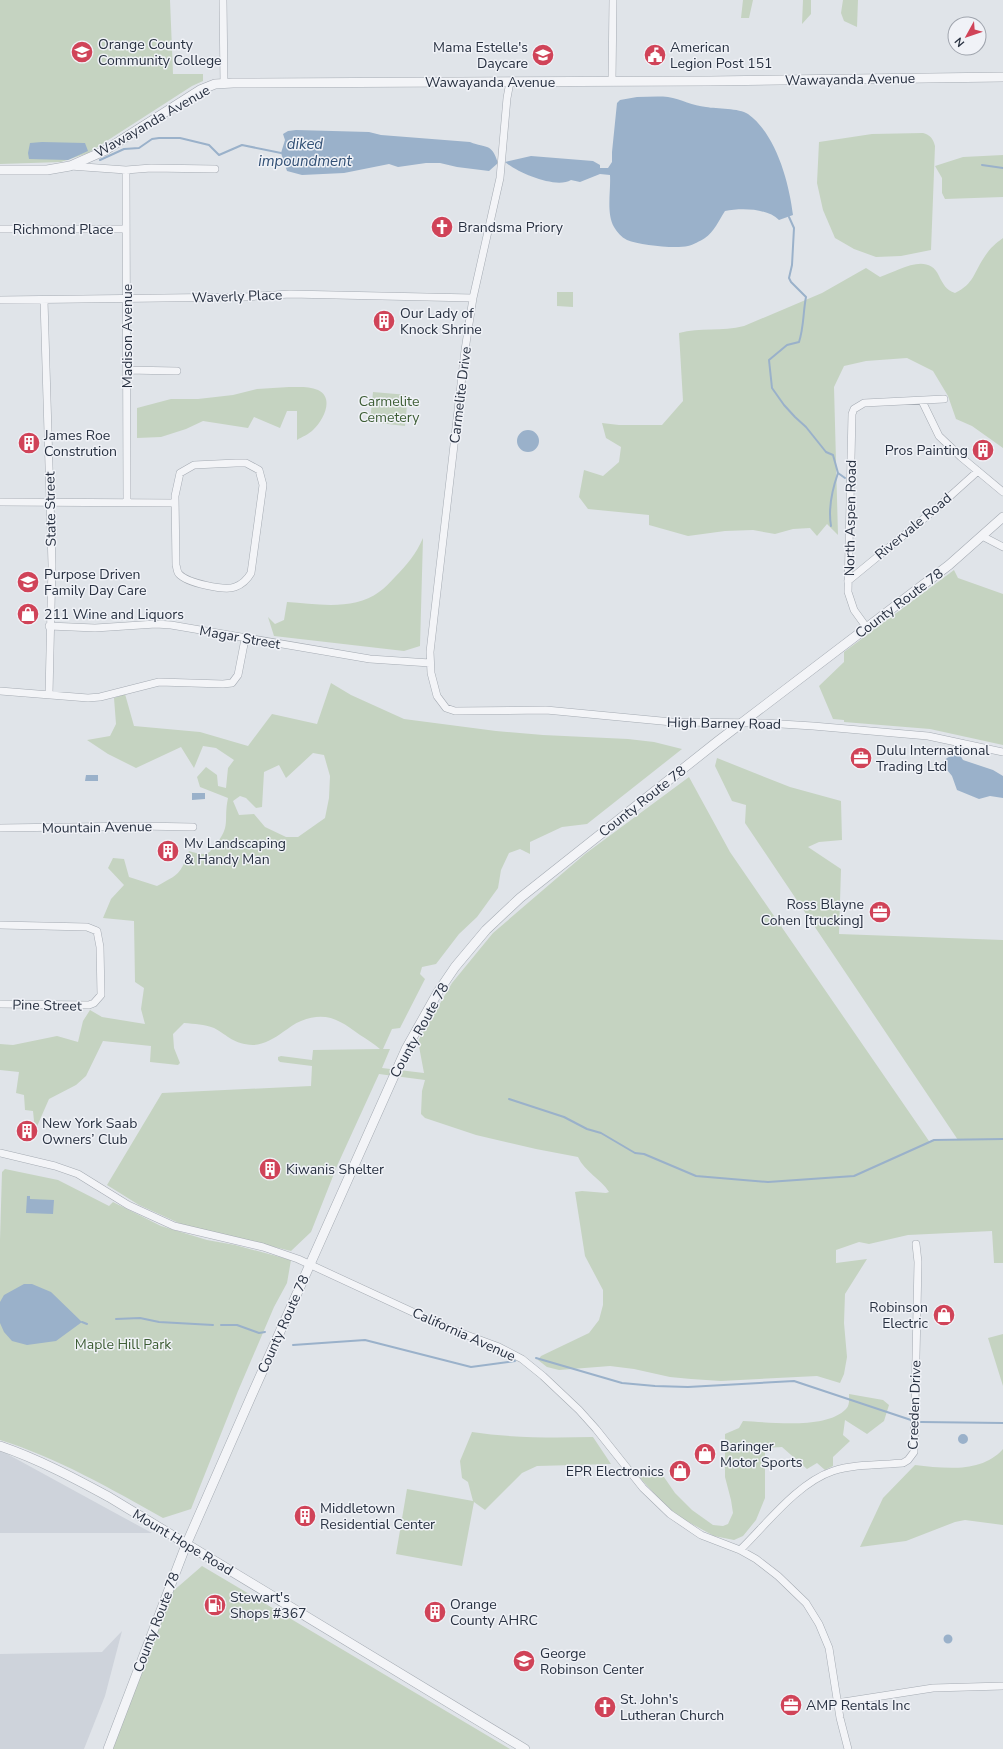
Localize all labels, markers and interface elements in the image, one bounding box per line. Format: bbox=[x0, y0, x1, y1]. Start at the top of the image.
north arrow bbox=[947, 16, 987, 56]
text: N bbox=[951, 34, 968, 50]
place label: Orange County Community College bbox=[98, 35, 222, 70]
place label: Mama Estelle's Daycare bbox=[433, 38, 528, 73]
place label: American Legion Post 151 bbox=[670, 38, 772, 73]
school or university icon: Orange County Community College bbox=[69, 39, 95, 65]
school or university icon: Mama Estelle's Daycare bbox=[530, 42, 556, 68]
public building icon: American Legion Post 151 bbox=[642, 42, 668, 68]
street label: Wawayanda Avenue bbox=[785, 69, 915, 90]
street label: Wawayanda Avenue bbox=[425, 73, 555, 92]
street label: Wawayanda Avenue bbox=[91, 81, 213, 162]
water label: diked impoundment bbox=[258, 134, 353, 171]
church icon: Brandsma Priory bbox=[429, 214, 455, 240]
place label: Brandsma Priory bbox=[458, 218, 564, 237]
street label: Richmond Place bbox=[13, 220, 113, 239]
street label: Madison Avenue bbox=[118, 284, 137, 388]
street label: Waverly Place bbox=[191, 285, 283, 308]
place label: Our Lady of Knock Shrine bbox=[400, 304, 482, 339]
building icon: Our Lady of Knock Shrine bbox=[371, 308, 397, 334]
street label: Carmelite Drive bbox=[445, 346, 476, 445]
park label: Carmelite Cemetery bbox=[359, 392, 420, 427]
place label: James Roe Constrution bbox=[43, 426, 117, 461]
building icon: James Roe Constrution bbox=[16, 430, 42, 456]
building icon: Pros Painting bbox=[970, 437, 996, 463]
place label: Pros Painting bbox=[885, 441, 968, 460]
street label: North Aspen Road bbox=[840, 460, 861, 576]
street label: State Street bbox=[40, 471, 61, 547]
street label: Rivervale Road bbox=[871, 489, 956, 564]
street label: County Route 78 bbox=[851, 564, 947, 643]
place label: Purpose Driven Family Day Care bbox=[44, 565, 146, 600]
school or university icon: Purpose Driven Family Day Care bbox=[15, 569, 41, 595]
shop icon: 211 Wine and Liquors bbox=[15, 601, 41, 627]
place label: 211 Wine and Liquors bbox=[44, 605, 184, 624]
street label: Magar Street bbox=[198, 621, 282, 654]
street label: High Barney Road bbox=[667, 713, 781, 734]
place label: Dulu International Trading Ltd bbox=[876, 741, 990, 776]
office icon: Dulu International Trading Ltd bbox=[848, 745, 874, 771]
street label: County Route 78 bbox=[595, 761, 690, 841]
street label: Mountain Avenue bbox=[42, 817, 152, 838]
place label: Mv Landscaping & Handy Man bbox=[184, 834, 286, 869]
building icon: Mv Landscaping & Handy Man bbox=[155, 838, 181, 864]
place label: Ross Blayne Cohen [trucking] bbox=[761, 895, 864, 930]
office icon: Ross Blayne Cohen [trucking] bbox=[867, 899, 893, 925]
street label: County Route 78 bbox=[385, 979, 453, 1081]
street label: Pine Street bbox=[12, 995, 82, 1016]
place label: New York Saab Owners’ Club bbox=[42, 1114, 137, 1149]
building icon: New York Saab Owners’ Club bbox=[14, 1118, 40, 1144]
building icon: Kiwanis Shelter bbox=[257, 1156, 283, 1182]
place label: Kiwanis Shelter bbox=[286, 1160, 384, 1179]
street label: County Route 78 bbox=[253, 1272, 314, 1376]
place label: Robinson Electric bbox=[869, 1298, 929, 1333]
shop icon: Robinson Electric bbox=[931, 1302, 957, 1328]
street label: California Avenue bbox=[409, 1303, 518, 1366]
park label: Maple Hill Park bbox=[75, 1335, 172, 1354]
street label: Creeden Drive bbox=[903, 1360, 926, 1450]
place label: Baringer Motor Sports bbox=[720, 1437, 803, 1472]
shop icon: Baringer Motor Sports bbox=[692, 1441, 718, 1467]
shop icon: EPR Electronics bbox=[667, 1458, 693, 1484]
place label: EPR Electronics bbox=[566, 1462, 664, 1481]
place label: Middletown Residential Center bbox=[320, 1499, 435, 1534]
building icon: Middletown Residential Center bbox=[292, 1503, 318, 1529]
street label: Mount Hope Road bbox=[129, 1505, 237, 1580]
street label: County Route 78 bbox=[129, 1569, 184, 1675]
place label: Stewart's Shops #367 bbox=[230, 1588, 306, 1623]
fuel station icon: Stewart's Shops #367 bbox=[202, 1592, 228, 1618]
place label: Orange County AHRC bbox=[450, 1595, 538, 1630]
building icon: Orange County AHRC bbox=[422, 1599, 448, 1625]
place label: George Robinson Center bbox=[540, 1644, 644, 1679]
school or university icon: George Robinson Center bbox=[511, 1648, 537, 1674]
place label: St. John's Lutheran Church bbox=[620, 1690, 724, 1725]
office icon: AMP Rentals Inc bbox=[778, 1692, 804, 1718]
church icon: St. John's Lutheran Church bbox=[592, 1694, 618, 1720]
place label: AMP Rentals Inc bbox=[806, 1696, 911, 1715]

